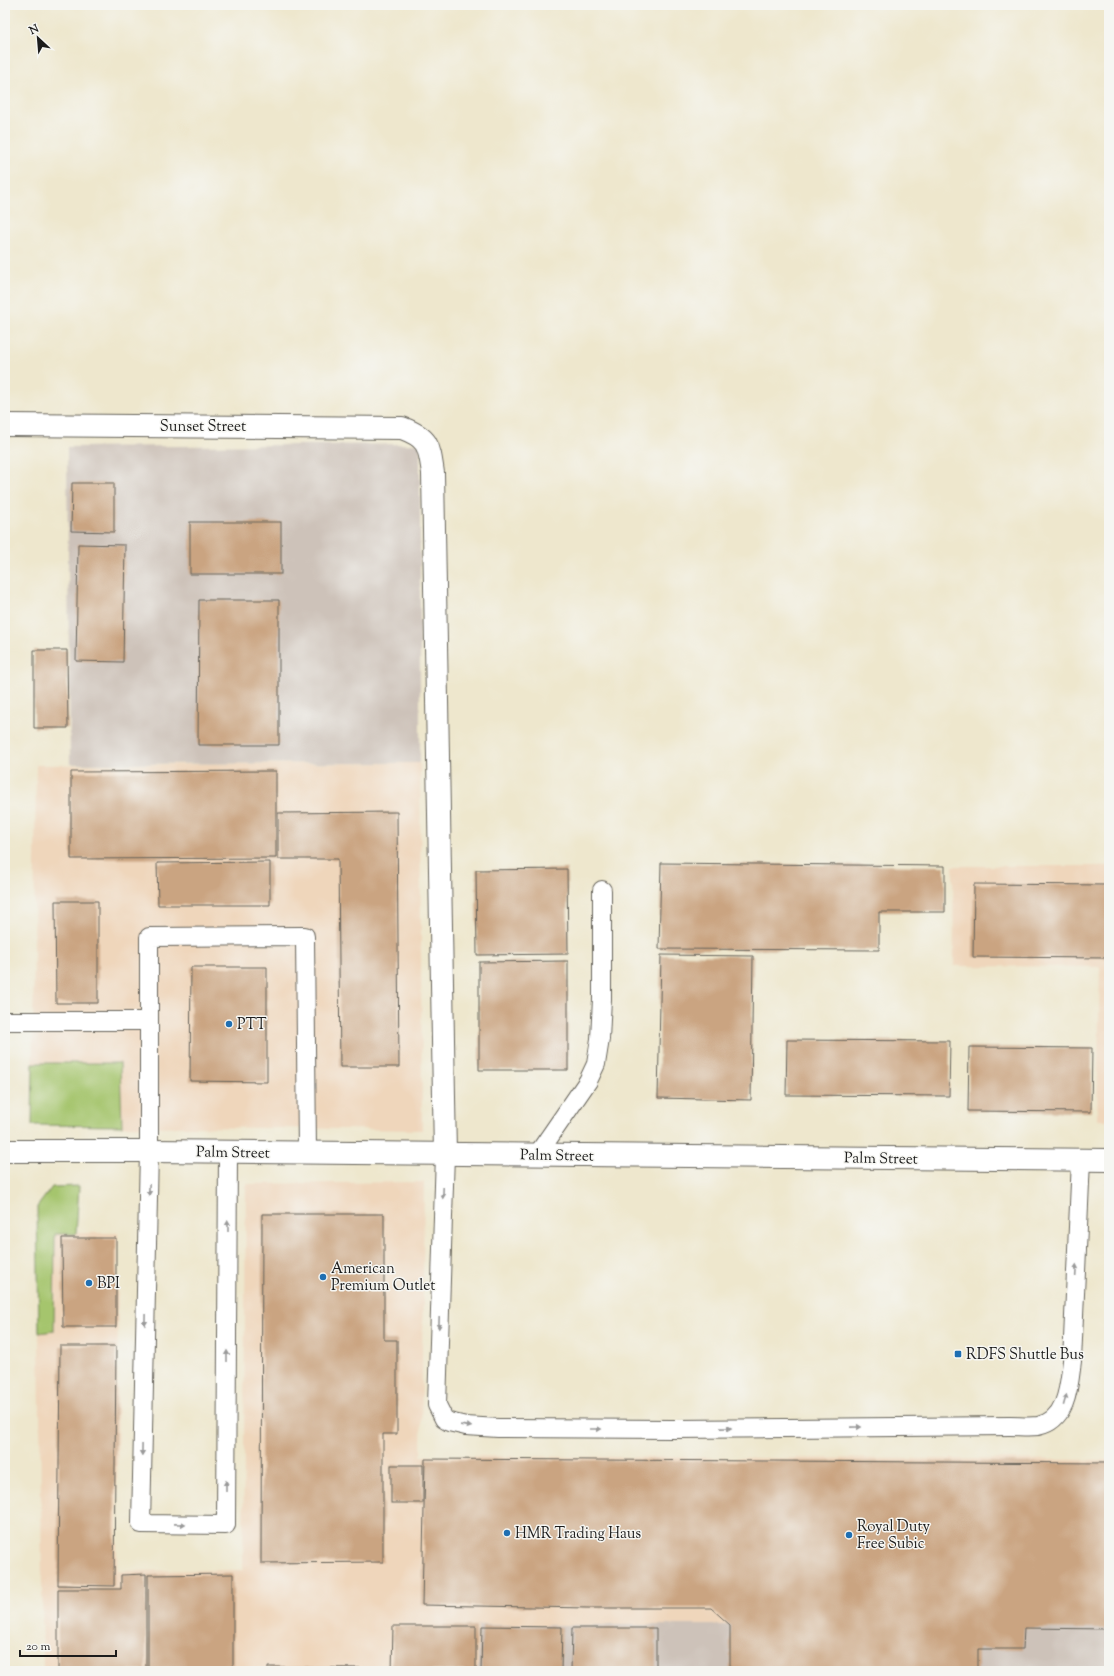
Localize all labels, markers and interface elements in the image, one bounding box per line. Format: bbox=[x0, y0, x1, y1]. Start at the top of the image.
north arrow bbox=[18, 18, 58, 58]
text: N bbox=[26, 21, 42, 39]
street label: Sunset Street bbox=[160, 417, 246, 438]
place label: PTT bbox=[237, 1015, 267, 1036]
marker: PTT bbox=[224, 1019, 234, 1029]
street label: Palm Street bbox=[196, 1142, 270, 1165]
street label: Palm Street bbox=[520, 1145, 594, 1168]
street label: Palm Street bbox=[844, 1148, 918, 1171]
one-way arrow bbox=[145, 1184, 152, 1196]
one-way arrow bbox=[440, 1187, 447, 1199]
one-way arrow bbox=[225, 1219, 231, 1232]
place label: American Premium Outlet bbox=[331, 1259, 435, 1297]
one-way arrow bbox=[1073, 1263, 1079, 1276]
marker: American Premium Outlet bbox=[318, 1272, 328, 1282]
place label: BPI bbox=[97, 1274, 120, 1295]
marker: BPI bbox=[84, 1278, 94, 1288]
one-way arrow bbox=[142, 1314, 149, 1326]
one-way arrow bbox=[435, 1317, 442, 1329]
place label: RDFS Shuttle Bus bbox=[966, 1345, 1084, 1366]
one-way arrow bbox=[224, 1349, 230, 1362]
marker: RDFS Shuttle Bus bbox=[953, 1349, 963, 1359]
one-way arrow bbox=[1062, 1393, 1068, 1405]
one-way arrow bbox=[460, 1423, 472, 1429]
one-way arrow bbox=[850, 1424, 862, 1431]
one-way arrow bbox=[720, 1425, 732, 1432]
one-way arrow bbox=[590, 1426, 603, 1432]
one-way arrow bbox=[139, 1444, 145, 1457]
one-way arrow bbox=[223, 1479, 229, 1492]
place label: Royal Duty Free Subic bbox=[857, 1517, 931, 1555]
one-way arrow bbox=[174, 1521, 186, 1528]
place label: HMR Trading Haus bbox=[515, 1524, 641, 1545]
marker: HMR Trading Haus bbox=[502, 1528, 512, 1538]
marker: Royal Duty Free Subic bbox=[844, 1530, 854, 1540]
scale bar bbox=[20, 1632, 116, 1658]
text: 20 m bbox=[26, 1638, 51, 1656]

